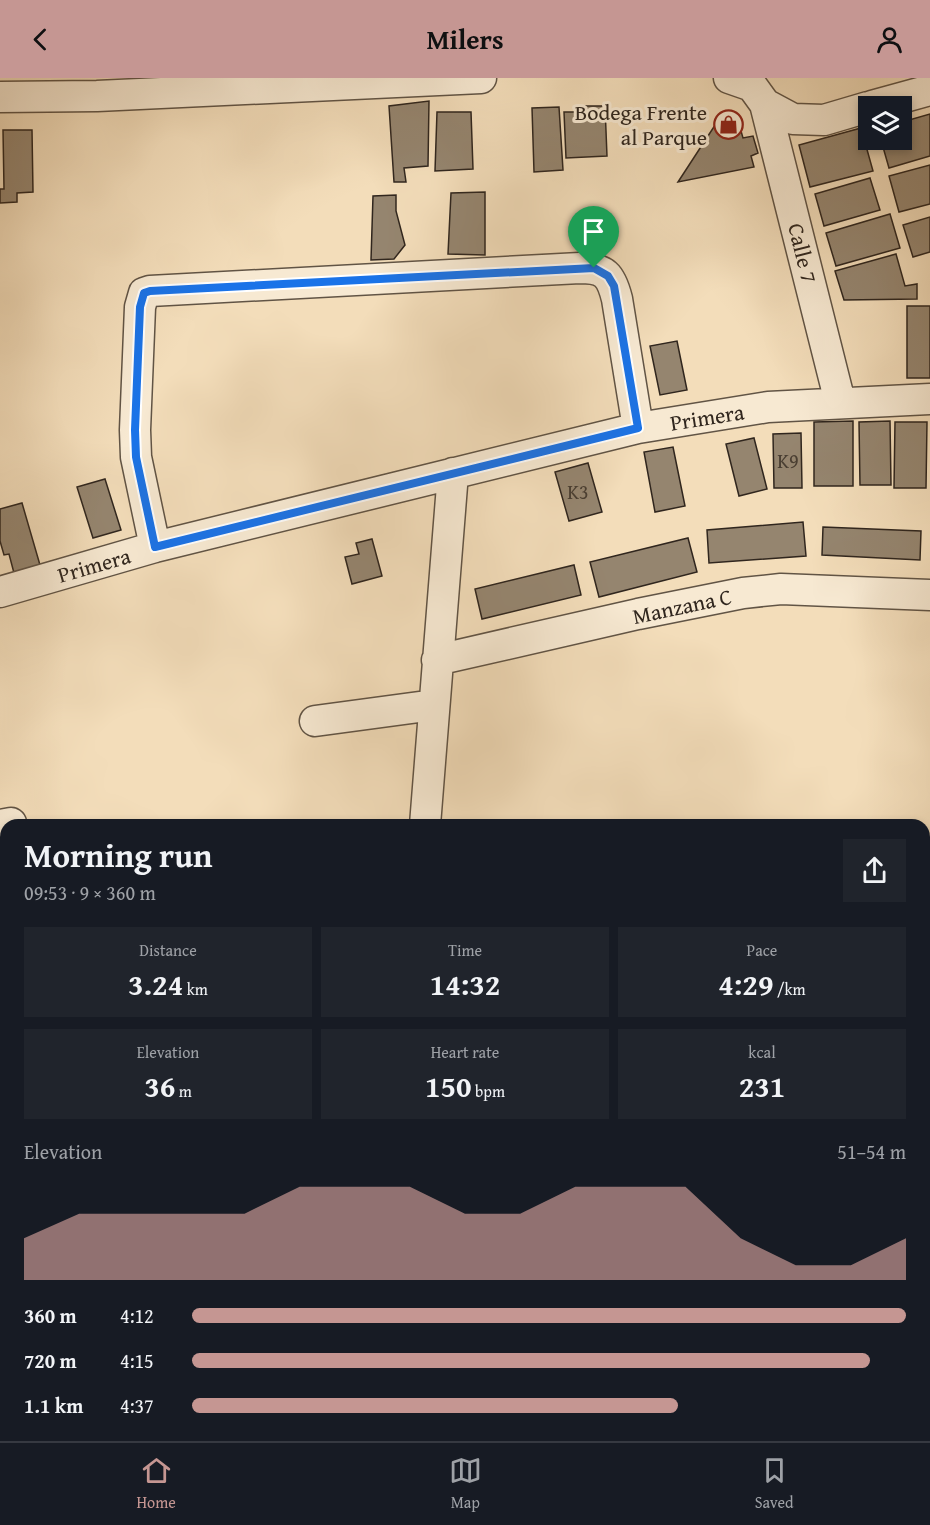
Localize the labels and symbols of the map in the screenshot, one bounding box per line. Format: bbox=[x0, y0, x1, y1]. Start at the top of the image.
place label: Bodega Frente al Parque bbox=[575, 96, 707, 153]
shop icon: Bodega Frente al Parque bbox=[712, 109, 744, 141]
pin bbox=[568, 206, 619, 268]
street label: Calle 7 bbox=[780, 220, 826, 286]
street label: Primera bbox=[668, 395, 747, 439]
house number: K9 bbox=[777, 446, 799, 475]
house number: K3 bbox=[567, 477, 589, 506]
street label: Primera bbox=[54, 539, 135, 591]
street label: Manzana C bbox=[630, 580, 734, 632]

